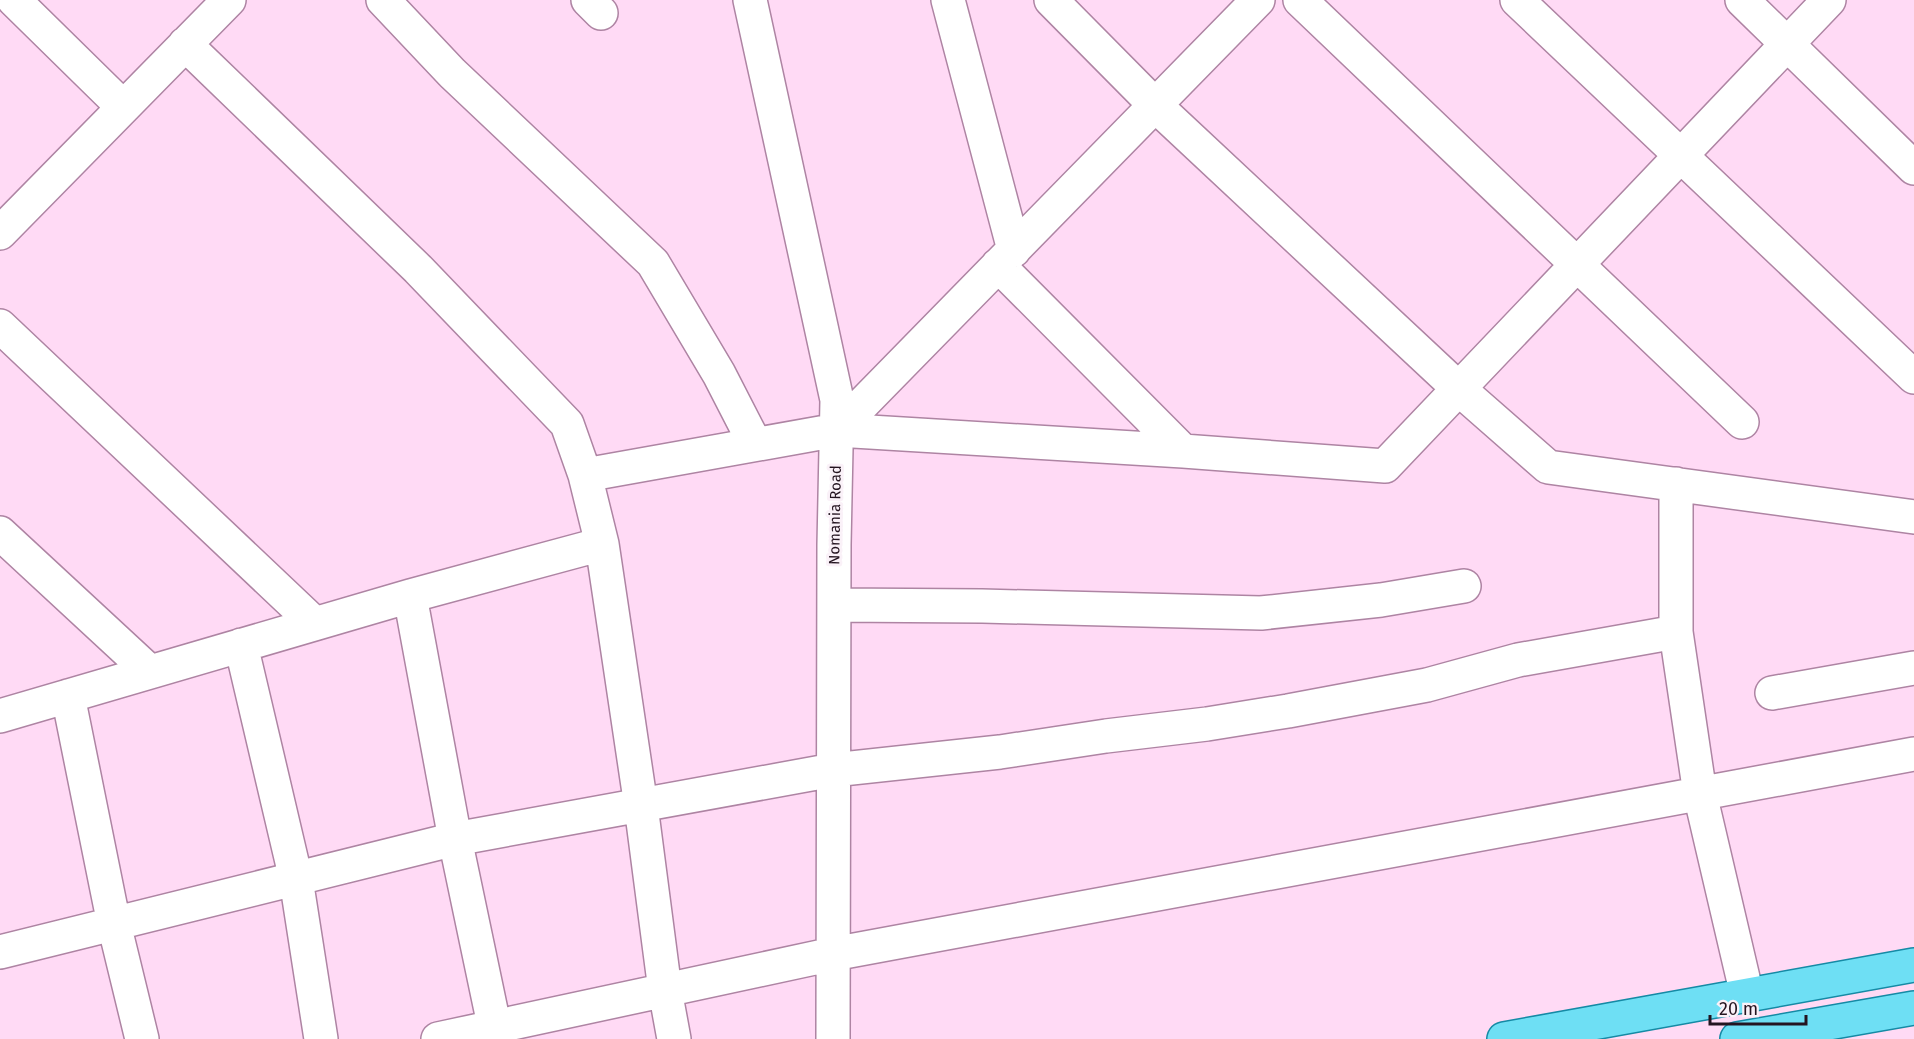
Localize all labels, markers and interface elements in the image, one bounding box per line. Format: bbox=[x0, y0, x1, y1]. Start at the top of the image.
street label: Nomania Road bbox=[825, 465, 845, 565]
scale bar bbox=[1710, 988, 1806, 1026]
text: 20 m bbox=[1719, 998, 1758, 1020]

